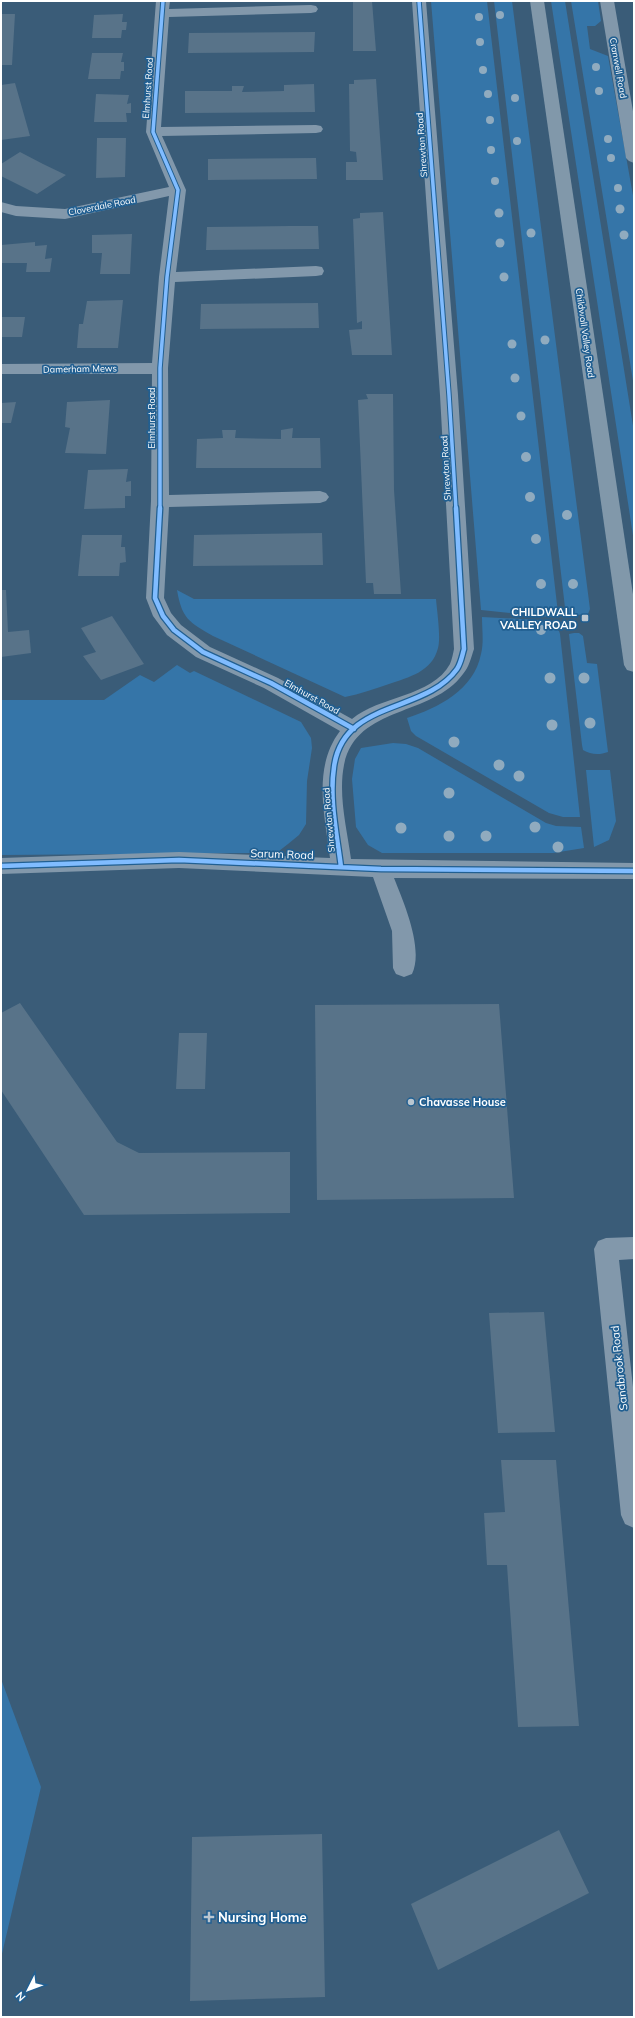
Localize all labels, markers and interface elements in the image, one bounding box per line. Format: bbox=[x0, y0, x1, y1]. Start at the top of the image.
street label: Cranwell Road bbox=[608, 37, 629, 99]
street label: Elmhurst Road bbox=[140, 57, 155, 119]
street label: Shrewton Road bbox=[414, 112, 429, 178]
street label: Cloverdale Road bbox=[67, 194, 137, 217]
street label: Childwall Valley Road bbox=[573, 287, 597, 379]
street label: Damerham Mews bbox=[43, 362, 117, 375]
street label: Elmhurst Road bbox=[146, 387, 157, 449]
street label: Shrewton Road bbox=[438, 435, 453, 501]
place label: CHILDWALL VALLEY ROAD bbox=[499, 605, 577, 632]
marker: CHILDWALL VALLEY ROAD bbox=[580, 613, 590, 623]
street label: Elmhurst Road bbox=[283, 677, 342, 716]
street label: Shrewton Road bbox=[320, 787, 337, 853]
street label: Sarum Road bbox=[250, 846, 314, 862]
place label: Chavasse House bbox=[419, 1095, 506, 1109]
marker: Chavasse House bbox=[406, 1097, 416, 1107]
street label: Sandbrook Road bbox=[608, 1325, 630, 1411]
place label: Nursing Home bbox=[218, 1909, 307, 1925]
marker: Nursing Home bbox=[203, 1911, 215, 1923]
north arrow bbox=[8, 1970, 48, 2010]
text: N bbox=[13, 1989, 29, 2004]

